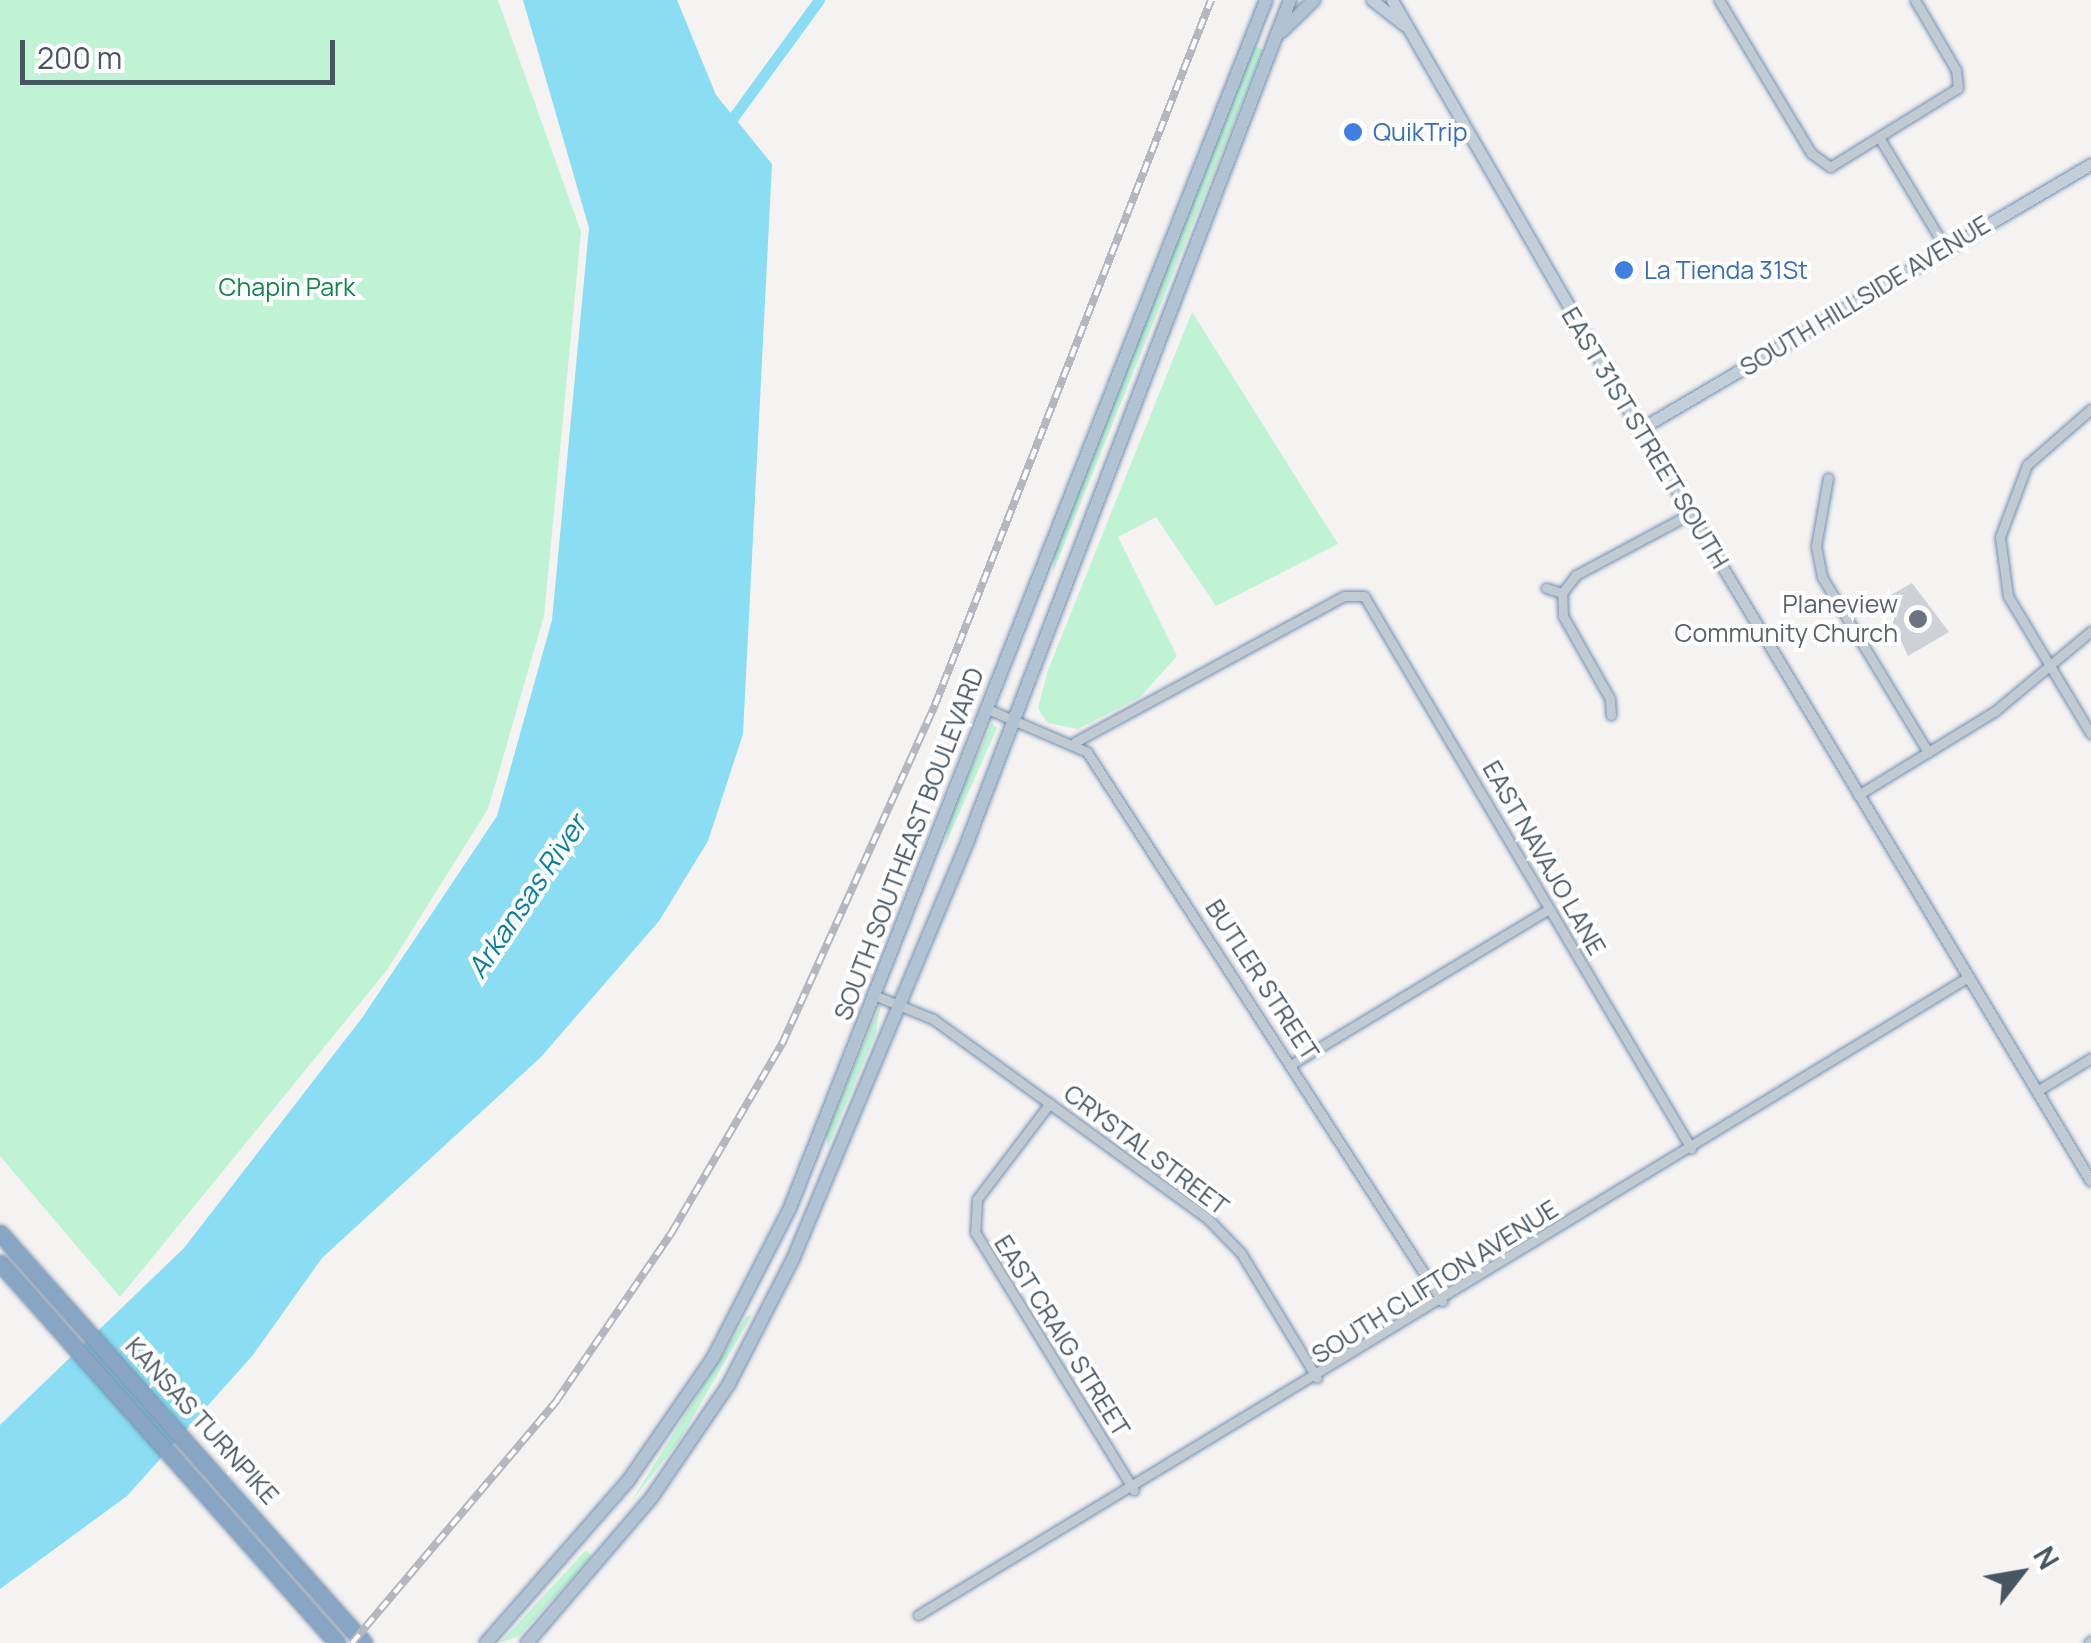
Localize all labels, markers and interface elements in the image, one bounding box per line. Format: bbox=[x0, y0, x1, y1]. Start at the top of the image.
scale bar bbox=[25, 20, 340, 82]
text: 200 m bbox=[37, 37, 122, 78]
place label: QuikTrip bbox=[1373, 117, 1467, 147]
marker: QuikTrip bbox=[1342, 121, 1364, 143]
street label: SOUTH HILLSIDE AVENUE bbox=[1735, 209, 1995, 383]
place label: La Tienda 31St bbox=[1644, 255, 1808, 285]
marker: La Tienda 31St bbox=[1613, 259, 1635, 281]
park label: Chapin Park bbox=[219, 272, 355, 302]
street label: EAST 31ST STREET SOUTH bbox=[1555, 301, 1735, 575]
place label: Planeview Community Church bbox=[1675, 590, 1898, 649]
marker: Planeview Community Church bbox=[1907, 608, 1929, 630]
street label: SOUTH SOUTHEAST BOULEVARD bbox=[828, 663, 990, 1025]
street label: EAST NAVAJO LANE bbox=[1476, 755, 1612, 961]
water label: Arkansas River bbox=[459, 808, 593, 984]
street label: BUTLER STREET bbox=[1199, 894, 1325, 1066]
street label: CRYSTAL STREET bbox=[1057, 1078, 1235, 1222]
street label: SOUTH CLIFTON AVENUE bbox=[1306, 1194, 1564, 1370]
street label: EAST CRAIG STREET bbox=[988, 1230, 1136, 1442]
street label: KANSAS TURNPIKE bbox=[119, 1331, 285, 1511]
north arrow bbox=[1971, 1523, 2071, 1623]
text: N bbox=[2025, 1539, 2068, 1576]

